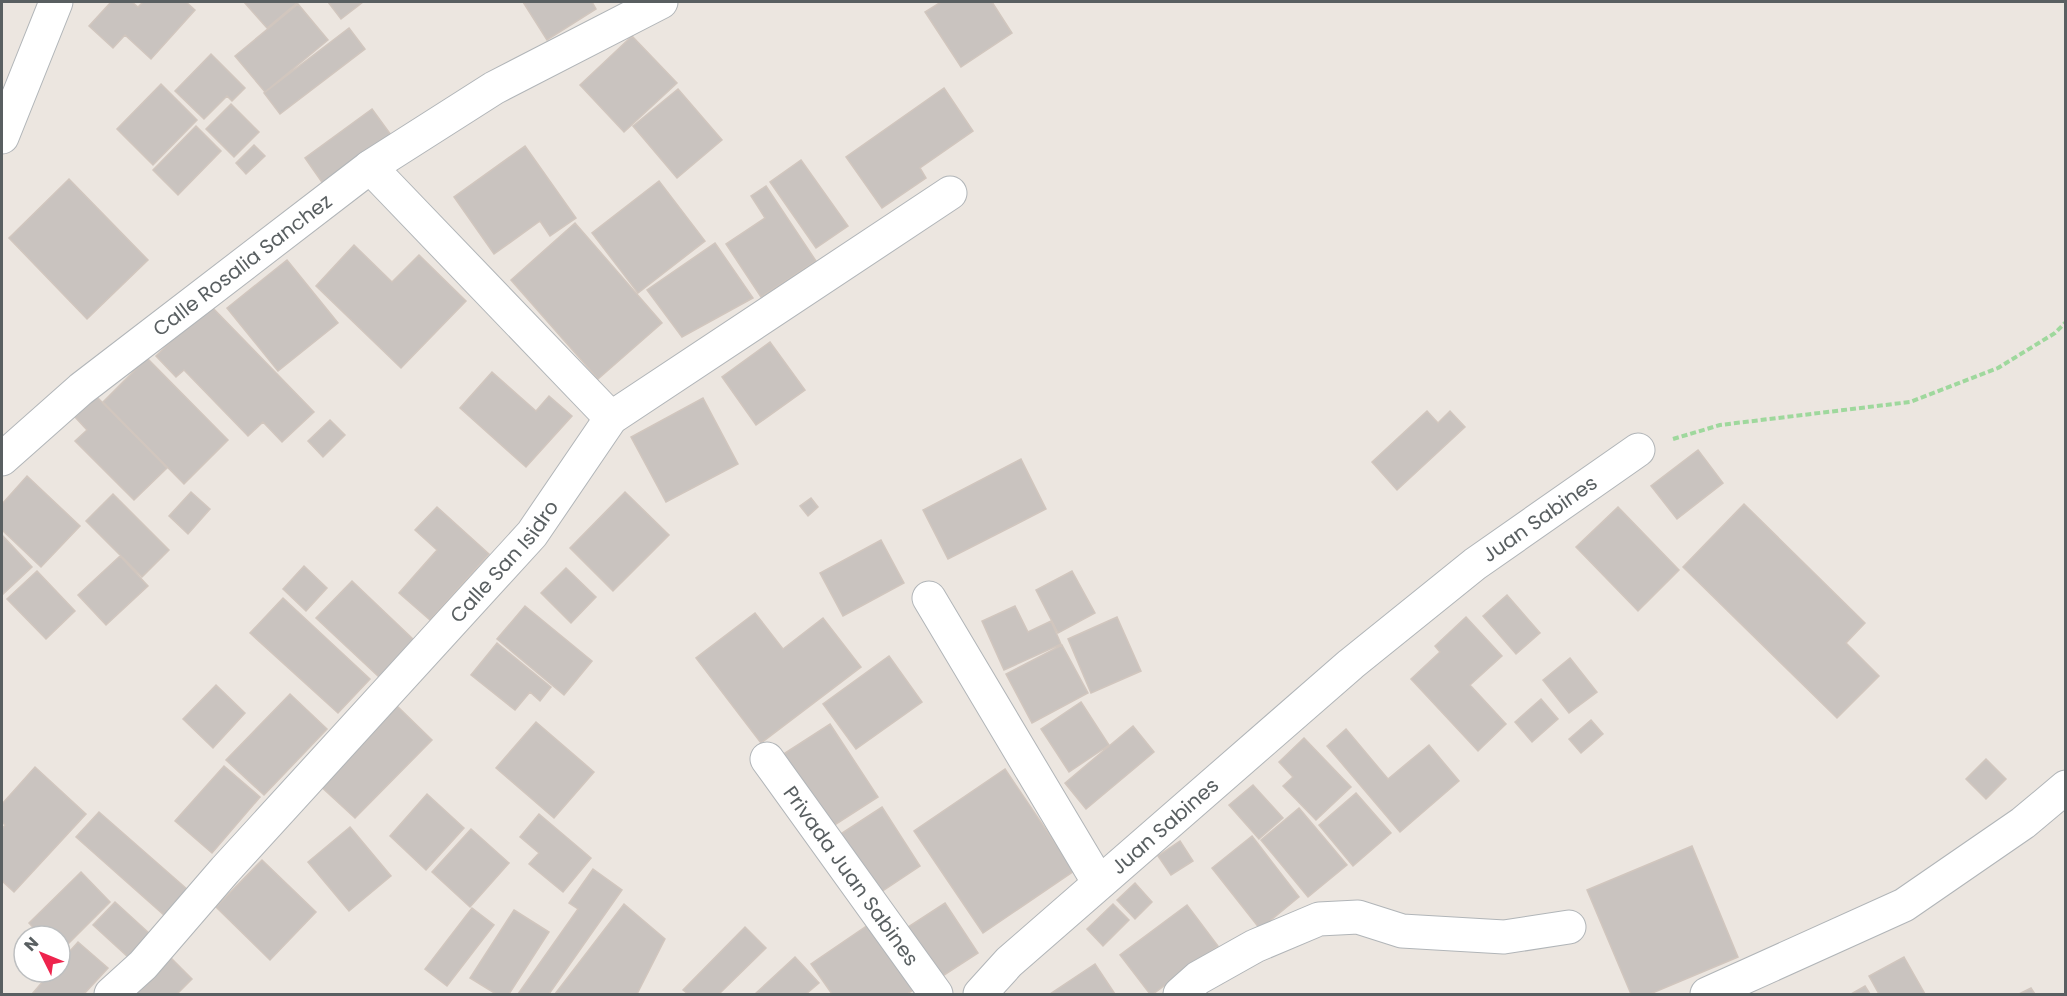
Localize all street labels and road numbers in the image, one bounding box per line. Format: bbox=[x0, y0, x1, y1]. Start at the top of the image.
street label: Calle Rosalia Sanchez bbox=[147, 187, 338, 343]
street label: Juan Sabines bbox=[1477, 469, 1603, 569]
street label: Calle San Isidro bbox=[444, 495, 565, 629]
street label: Juan Sabines bbox=[1105, 771, 1225, 881]
street label: Privada Juan Sabines bbox=[777, 780, 925, 972]

